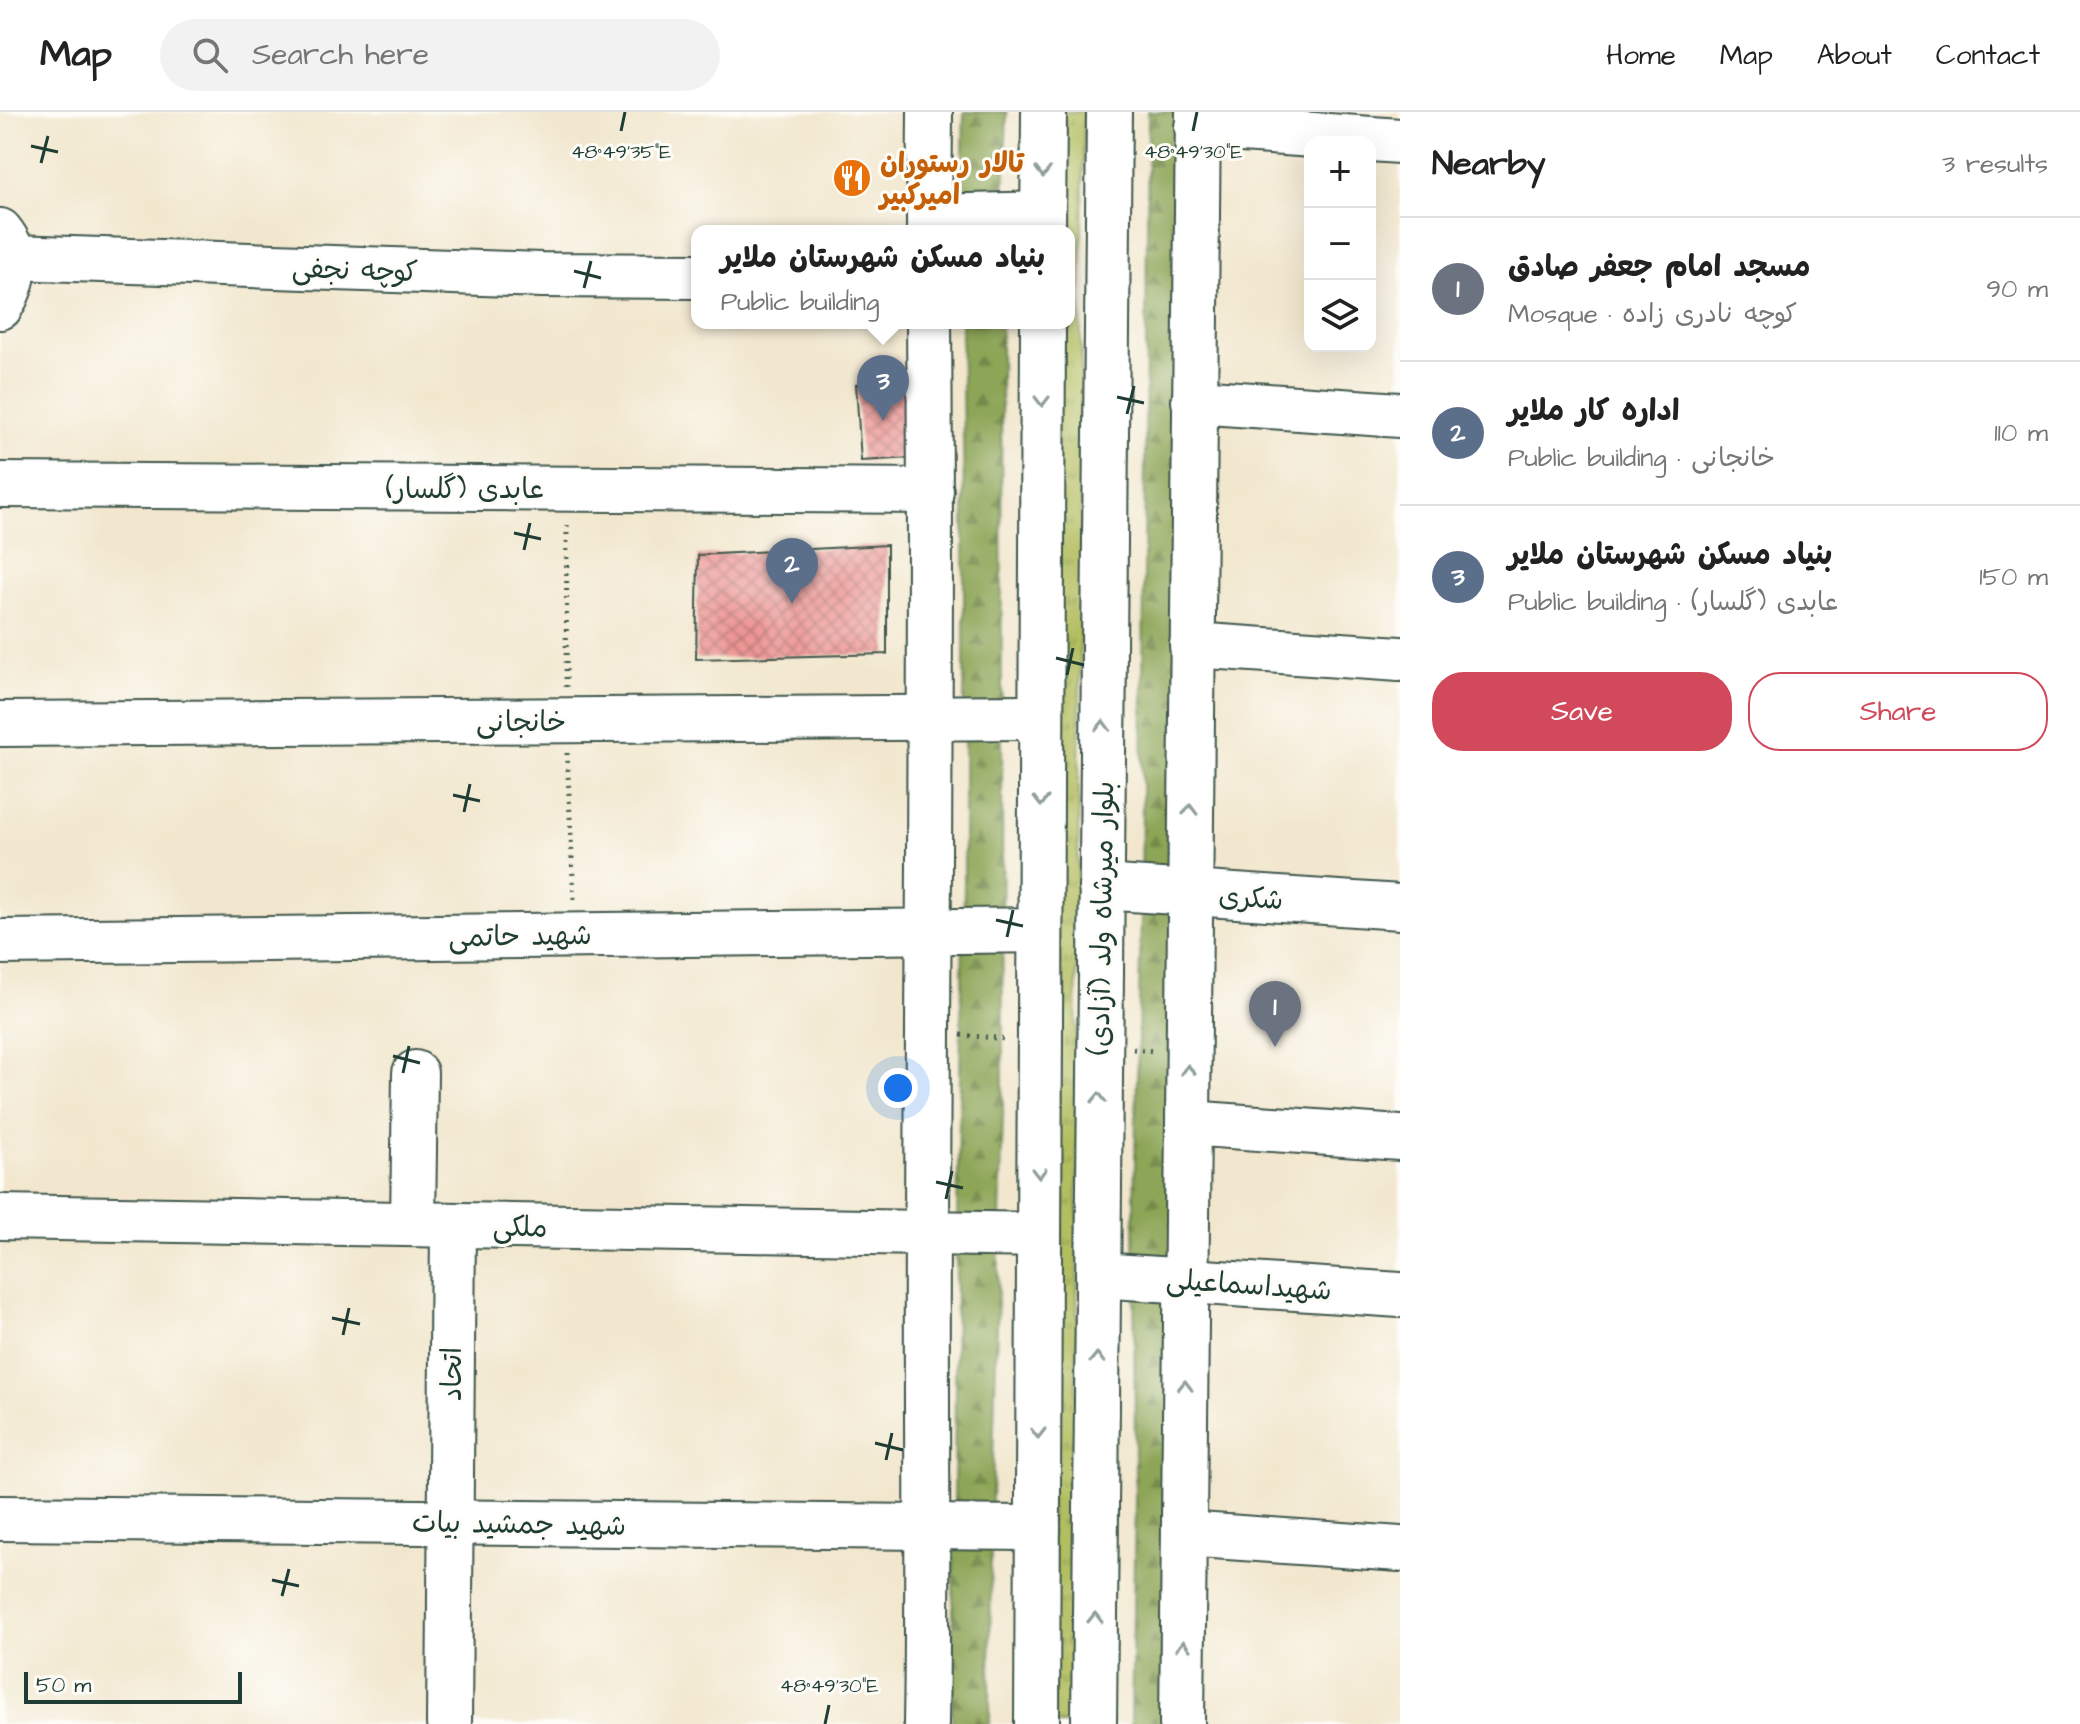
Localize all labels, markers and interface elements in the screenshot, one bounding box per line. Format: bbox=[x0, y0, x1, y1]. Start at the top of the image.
search box bbox=[160, 19, 720, 91]
text: Map bbox=[40, 29, 112, 81]
icon: search bbox=[188, 33, 232, 77]
text: Search here bbox=[252, 34, 429, 76]
text: Home bbox=[1606, 36, 1676, 75]
text: Map bbox=[1720, 36, 1773, 75]
text: About bbox=[1817, 36, 1892, 75]
text: Contact bbox=[1936, 36, 2040, 75]
map controls bbox=[1304, 136, 1376, 352]
button: + bbox=[1304, 136, 1376, 208]
text: 48°49'35"E bbox=[571, 138, 671, 166]
text: 48°49'30"E bbox=[1144, 138, 1242, 166]
text: Nearby bbox=[1432, 140, 1546, 188]
place label: تالار رستوران امیرکبیر bbox=[877, 144, 1025, 215]
text: 3 results bbox=[1942, 146, 2048, 182]
restaurant icon: تالار رستوران امیرکبیر bbox=[831, 157, 873, 199]
one-way arrow bbox=[1034, 166, 1052, 179]
button: − bbox=[1304, 208, 1376, 280]
popup bbox=[691, 225, 1075, 329]
text: بنیاد مسکن شهرستان ملایر bbox=[721, 237, 1045, 279]
text: مسجد امام جعفر صادق bbox=[1508, 246, 1810, 288]
street label: کوچه نجفی bbox=[291, 249, 419, 292]
text: 1 bbox=[1456, 271, 1460, 307]
text: 90 m bbox=[1986, 271, 2048, 307]
button: layers bbox=[1304, 280, 1376, 352]
text: Public building bbox=[721, 284, 880, 320]
text: Mosque · کوچه نادری زاده bbox=[1508, 296, 1797, 332]
pin: 3 bbox=[857, 355, 909, 421]
text: اداره کار ملایر bbox=[1508, 390, 1679, 432]
one-way arrow bbox=[1034, 395, 1051, 408]
text: 2 bbox=[1451, 415, 1465, 451]
text: 110 m bbox=[1994, 415, 2048, 451]
text: Public building · خانجانی bbox=[1508, 440, 1775, 476]
street label: عابدی (گلسار) bbox=[386, 470, 544, 509]
text: بنیاد مسکن شهرستان ملایر bbox=[1508, 534, 1833, 576]
pin: 2 bbox=[766, 538, 818, 604]
text: 3 bbox=[1451, 559, 1465, 595]
text: 150 m bbox=[1979, 559, 2048, 595]
text: Public building · عابدی (گلسار) bbox=[1508, 584, 1838, 620]
button: Save bbox=[1432, 672, 1732, 751]
button: Share bbox=[1748, 672, 2048, 751]
street label: خانجانی bbox=[476, 703, 566, 742]
one-way arrow bbox=[1094, 719, 1112, 732]
street label: بلوار میرشاه ولد (آزادی) bbox=[1081, 781, 1124, 1055]
one-way arrow bbox=[1032, 795, 1050, 808]
one-way arrow bbox=[1181, 803, 1199, 816]
street label: شکری bbox=[1217, 877, 1285, 920]
street label: شهید حاتمی bbox=[448, 916, 592, 957]
pin: 1 bbox=[1249, 981, 1301, 1047]
one-way arrow bbox=[1179, 1063, 1197, 1076]
your location bbox=[878, 1068, 918, 1108]
one-way arrow bbox=[1091, 1091, 1108, 1104]
one-way arrow bbox=[1030, 1167, 1048, 1180]
street label: ملکی bbox=[492, 1208, 548, 1247]
street label: شهیداسماعیلی bbox=[1165, 1260, 1333, 1311]
street label: اتحاد bbox=[433, 1347, 472, 1401]
one-way arrow bbox=[1088, 1351, 1106, 1364]
one-way arrow bbox=[1176, 1379, 1194, 1392]
one-way arrow bbox=[1029, 1427, 1047, 1440]
street label: شهید جمشید بیات bbox=[412, 1503, 626, 1546]
one-way arrow bbox=[1086, 1611, 1103, 1624]
one-way arrow bbox=[1174, 1639, 1191, 1652]
scale bar bbox=[24, 1668, 242, 1704]
text: 50 m bbox=[36, 1670, 91, 1701]
text: 48°49'30"E bbox=[780, 1672, 878, 1700]

